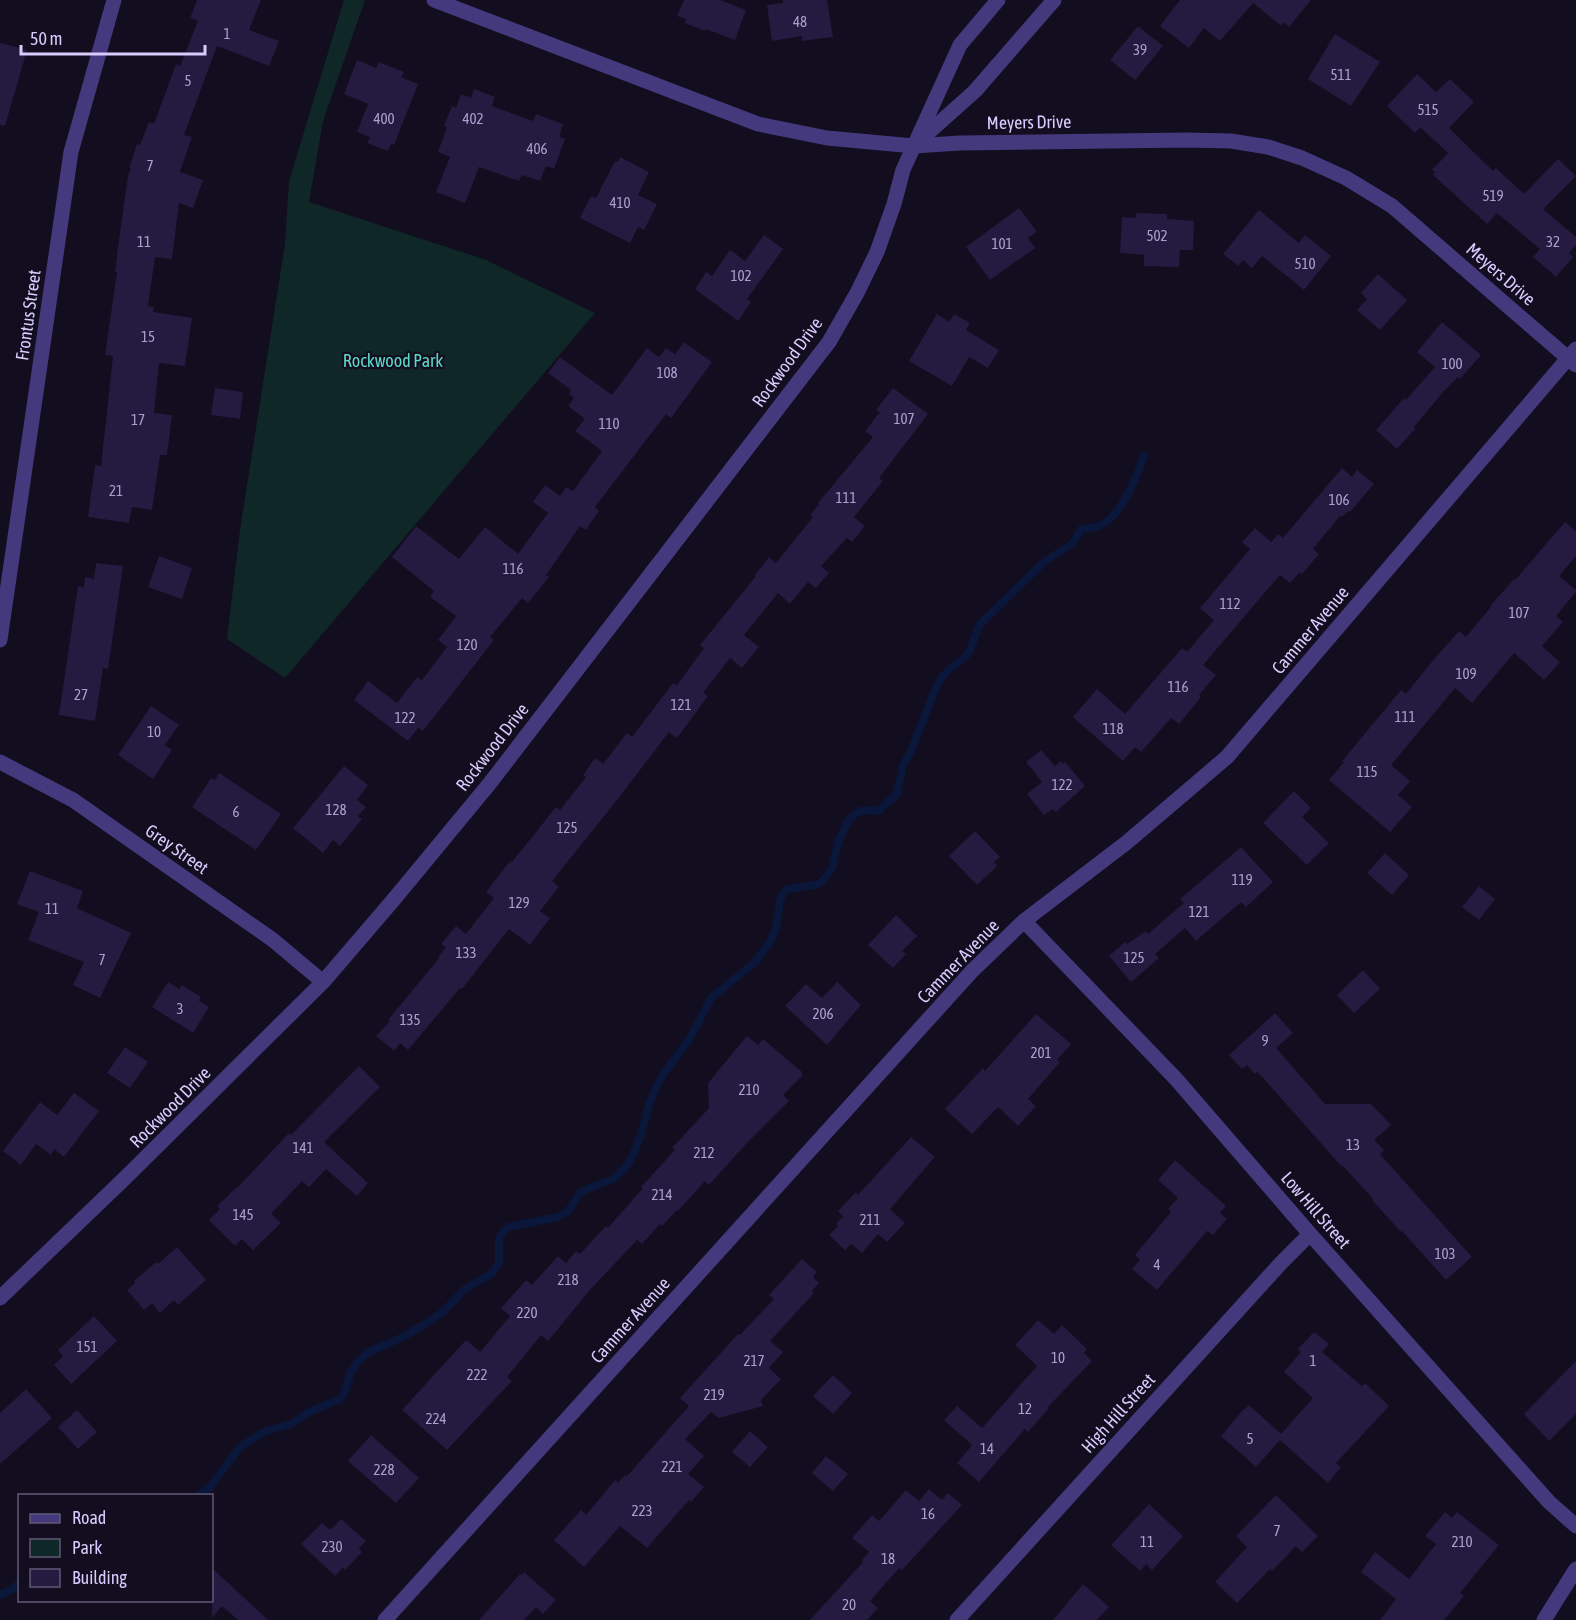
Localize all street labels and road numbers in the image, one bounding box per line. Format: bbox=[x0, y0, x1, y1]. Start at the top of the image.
street label: Meyers Drive bbox=[987, 111, 1071, 133]
street label: Meyers Drive bbox=[1462, 238, 1540, 310]
street label: Frontus Street bbox=[11, 268, 45, 362]
street label: Rockwood Drive bbox=[748, 313, 826, 411]
street label: Cammer Avenue bbox=[1267, 582, 1353, 678]
street label: Rockwood Drive bbox=[451, 699, 533, 795]
street label: Grey Street bbox=[141, 820, 213, 878]
street label: Cammer Avenue bbox=[913, 915, 1003, 1007]
street label: Rockwood Drive bbox=[125, 1062, 215, 1152]
street label: Low Hill Street bbox=[1277, 1167, 1355, 1253]
street label: Cammer Avenue bbox=[586, 1273, 674, 1367]
street label: High Hill Street bbox=[1077, 1369, 1159, 1457]

